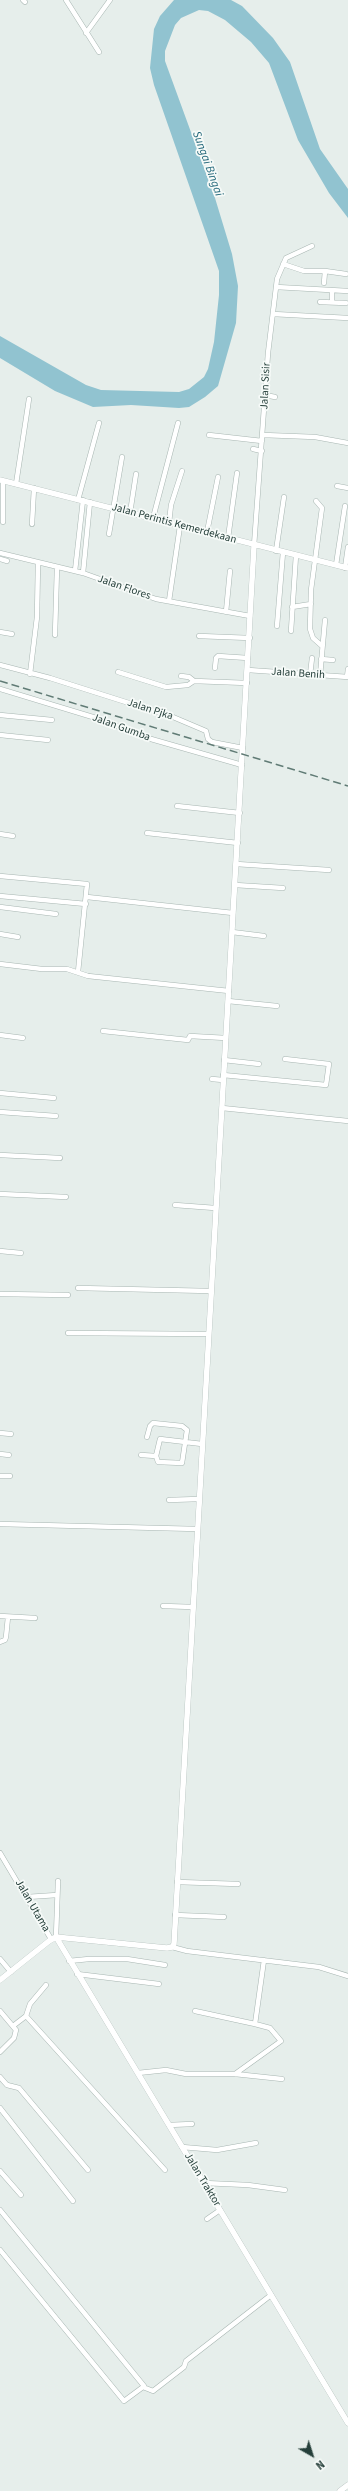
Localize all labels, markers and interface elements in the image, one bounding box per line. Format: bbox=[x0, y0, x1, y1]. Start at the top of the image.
water label: Sungai Bingai bbox=[189, 129, 225, 199]
street label: Jalan Sisir bbox=[258, 362, 274, 410]
street label: Jalan Perintis Kemerdekaan bbox=[110, 501, 238, 547]
street label: Jalan Flores bbox=[96, 573, 152, 603]
street label: Jalan Benih bbox=[271, 666, 325, 682]
street label: Jalan Pjka bbox=[126, 696, 174, 724]
street label: Jalan Gumba bbox=[90, 711, 152, 745]
street label: Jalan Utama bbox=[12, 1878, 52, 1934]
street label: Jalan Traktor bbox=[181, 2151, 223, 2209]
north arrow bbox=[292, 2435, 332, 2475]
text: N bbox=[312, 2457, 327, 2473]

